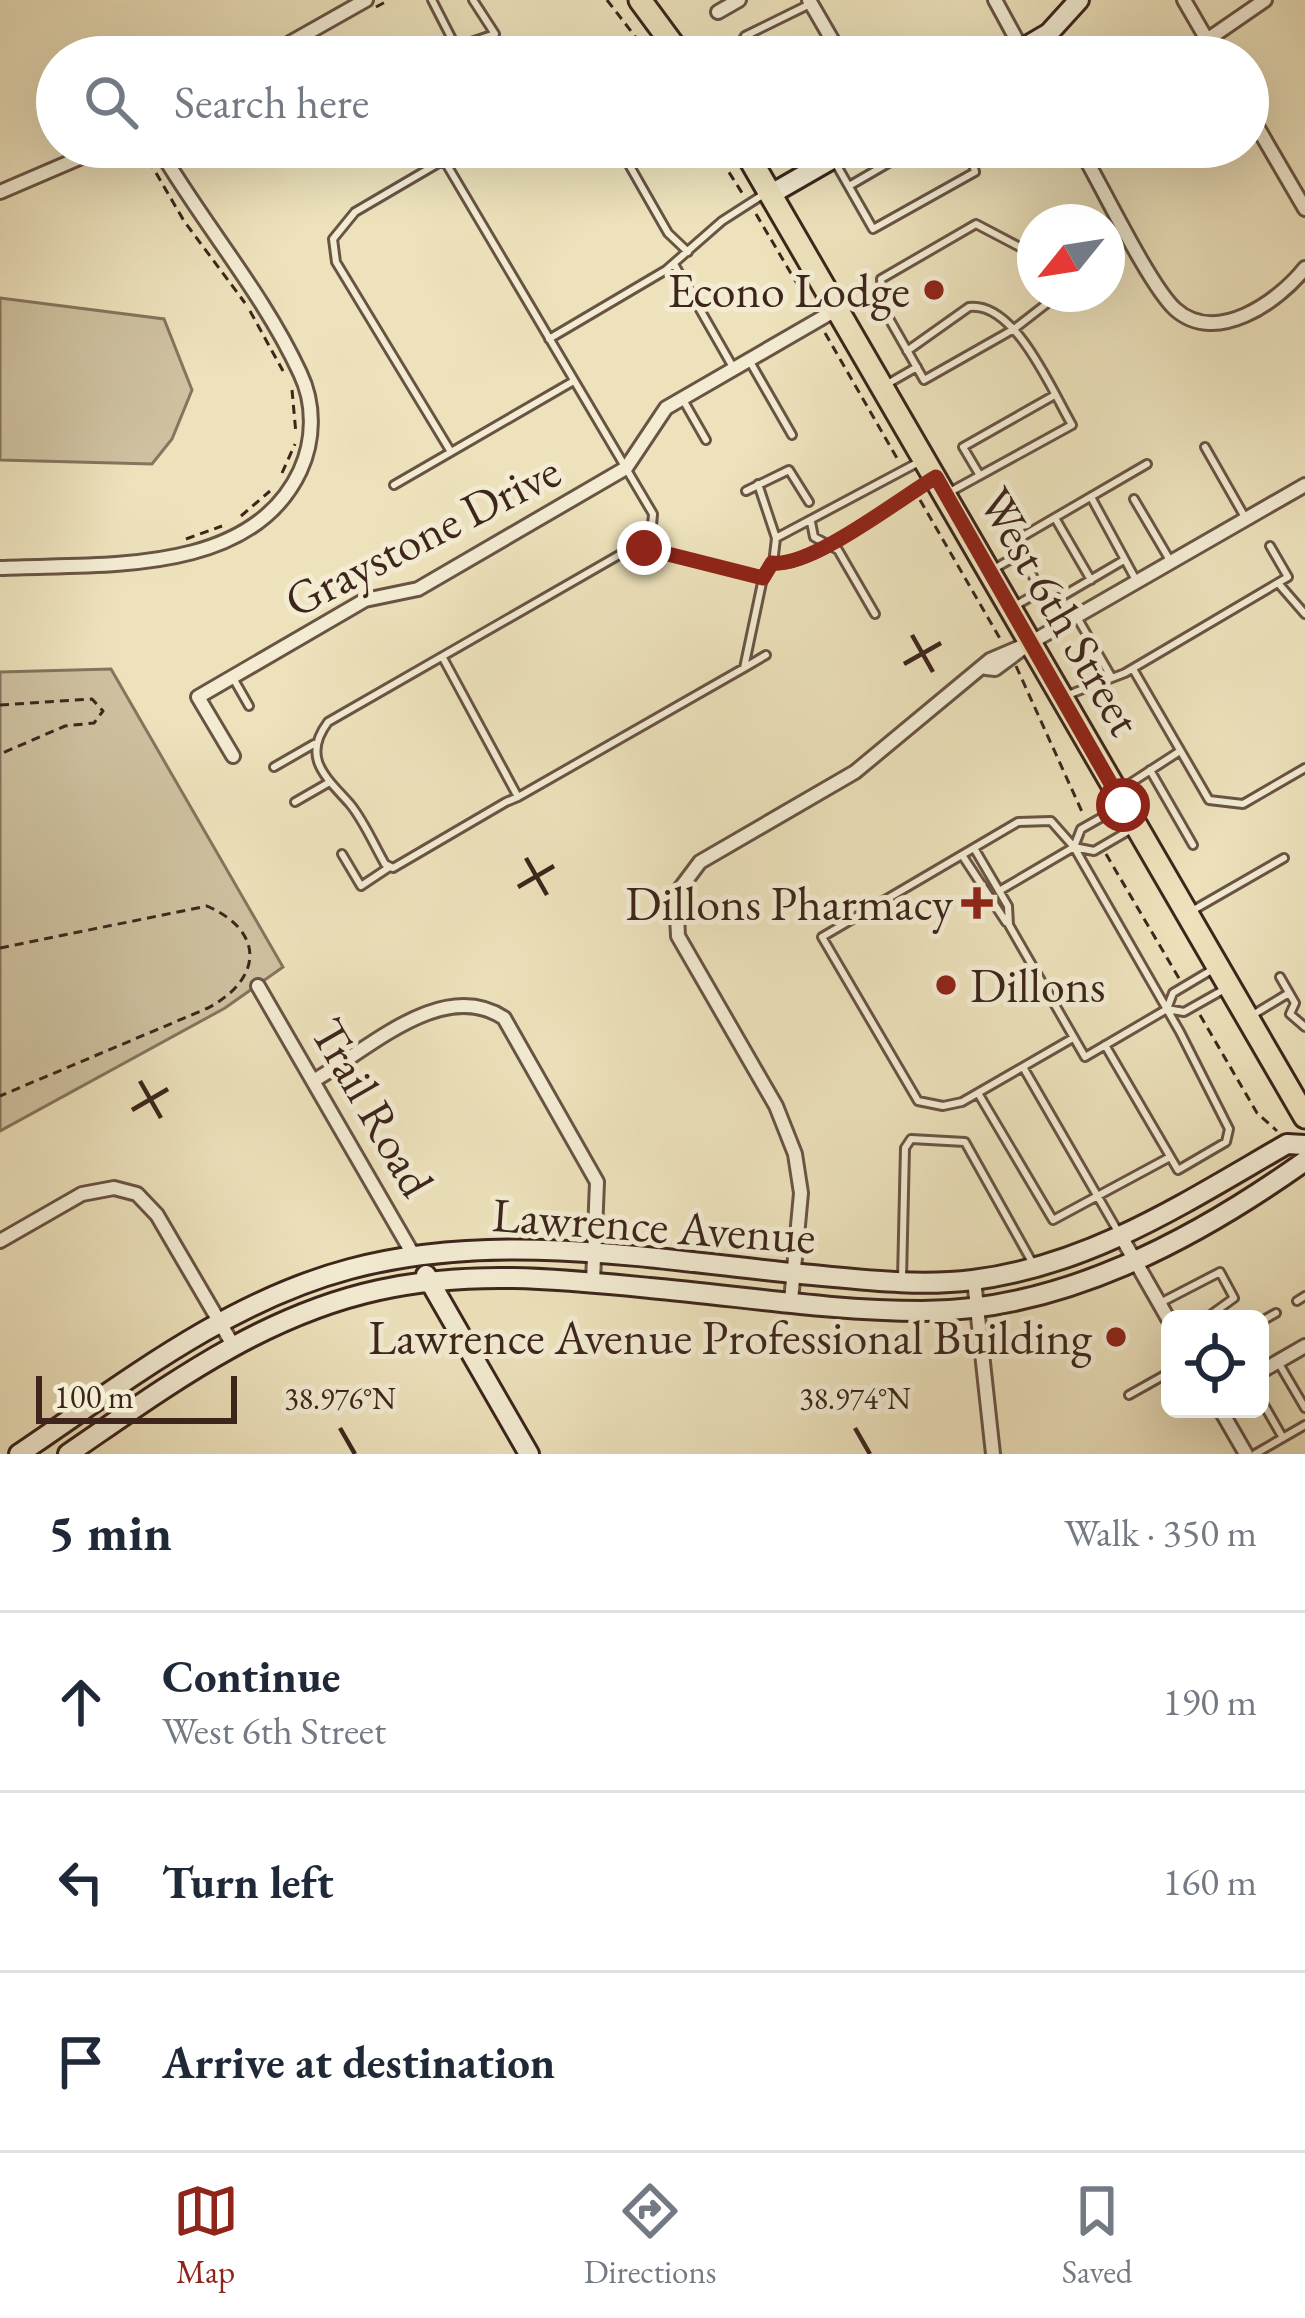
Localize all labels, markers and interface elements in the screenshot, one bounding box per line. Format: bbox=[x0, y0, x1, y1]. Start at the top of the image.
search box bbox=[36, 36, 1269, 168]
icon: search bbox=[78, 69, 144, 135]
text: Search here bbox=[174, 73, 369, 131]
north arrow bbox=[1017, 204, 1125, 312]
place label: Econo Lodge bbox=[667, 259, 910, 321]
marker: Econo Lodge bbox=[921, 277, 947, 303]
street label: Graystone Drive bbox=[274, 439, 570, 631]
street label: West 6th Street bbox=[965, 476, 1157, 746]
route end bbox=[617, 521, 671, 575]
route start bbox=[1096, 778, 1150, 832]
place label: Dillons Pharmacy bbox=[625, 872, 954, 934]
marker: Dillons Pharmacy bbox=[964, 890, 990, 916]
place label: Dillons bbox=[970, 954, 1106, 1016]
marker: Dillons bbox=[933, 972, 959, 998]
street label: Trail Road bbox=[297, 1007, 449, 1208]
street label: Lawrence Avenue bbox=[490, 1183, 818, 1267]
place label: Lawrence Avenue Professional Building bbox=[368, 1306, 1093, 1368]
map controls bbox=[1161, 1310, 1269, 1418]
button: locate bbox=[1161, 1310, 1269, 1418]
marker: Lawrence Avenue Professional Building bbox=[1103, 1324, 1129, 1350]
scale bar bbox=[36, 1370, 237, 1423]
text: 100 m bbox=[54, 1375, 134, 1418]
text: 38.976°N bbox=[284, 1379, 396, 1418]
text: 38.974°N bbox=[799, 1379, 911, 1418]
text: 5 min bbox=[48, 1499, 172, 1565]
text: Walk · 350 m bbox=[1064, 1507, 1257, 1558]
text: Continue bbox=[162, 1647, 340, 1705]
icon: ahead bbox=[48, 1669, 114, 1735]
text: 190 m bbox=[1163, 1676, 1257, 1727]
text: West 6th Street bbox=[162, 1705, 386, 1756]
icon: left bbox=[48, 1849, 114, 1915]
text: Turn left bbox=[162, 1853, 334, 1911]
text: 160 m bbox=[1163, 1856, 1257, 1907]
icon: arrive bbox=[48, 2029, 114, 2095]
text: Arrive at destination bbox=[162, 2033, 555, 2091]
tab: Map bbox=[173, 2178, 239, 2293]
tab: Directions bbox=[584, 2178, 717, 2293]
tab: Saved bbox=[1062, 2178, 1132, 2293]

